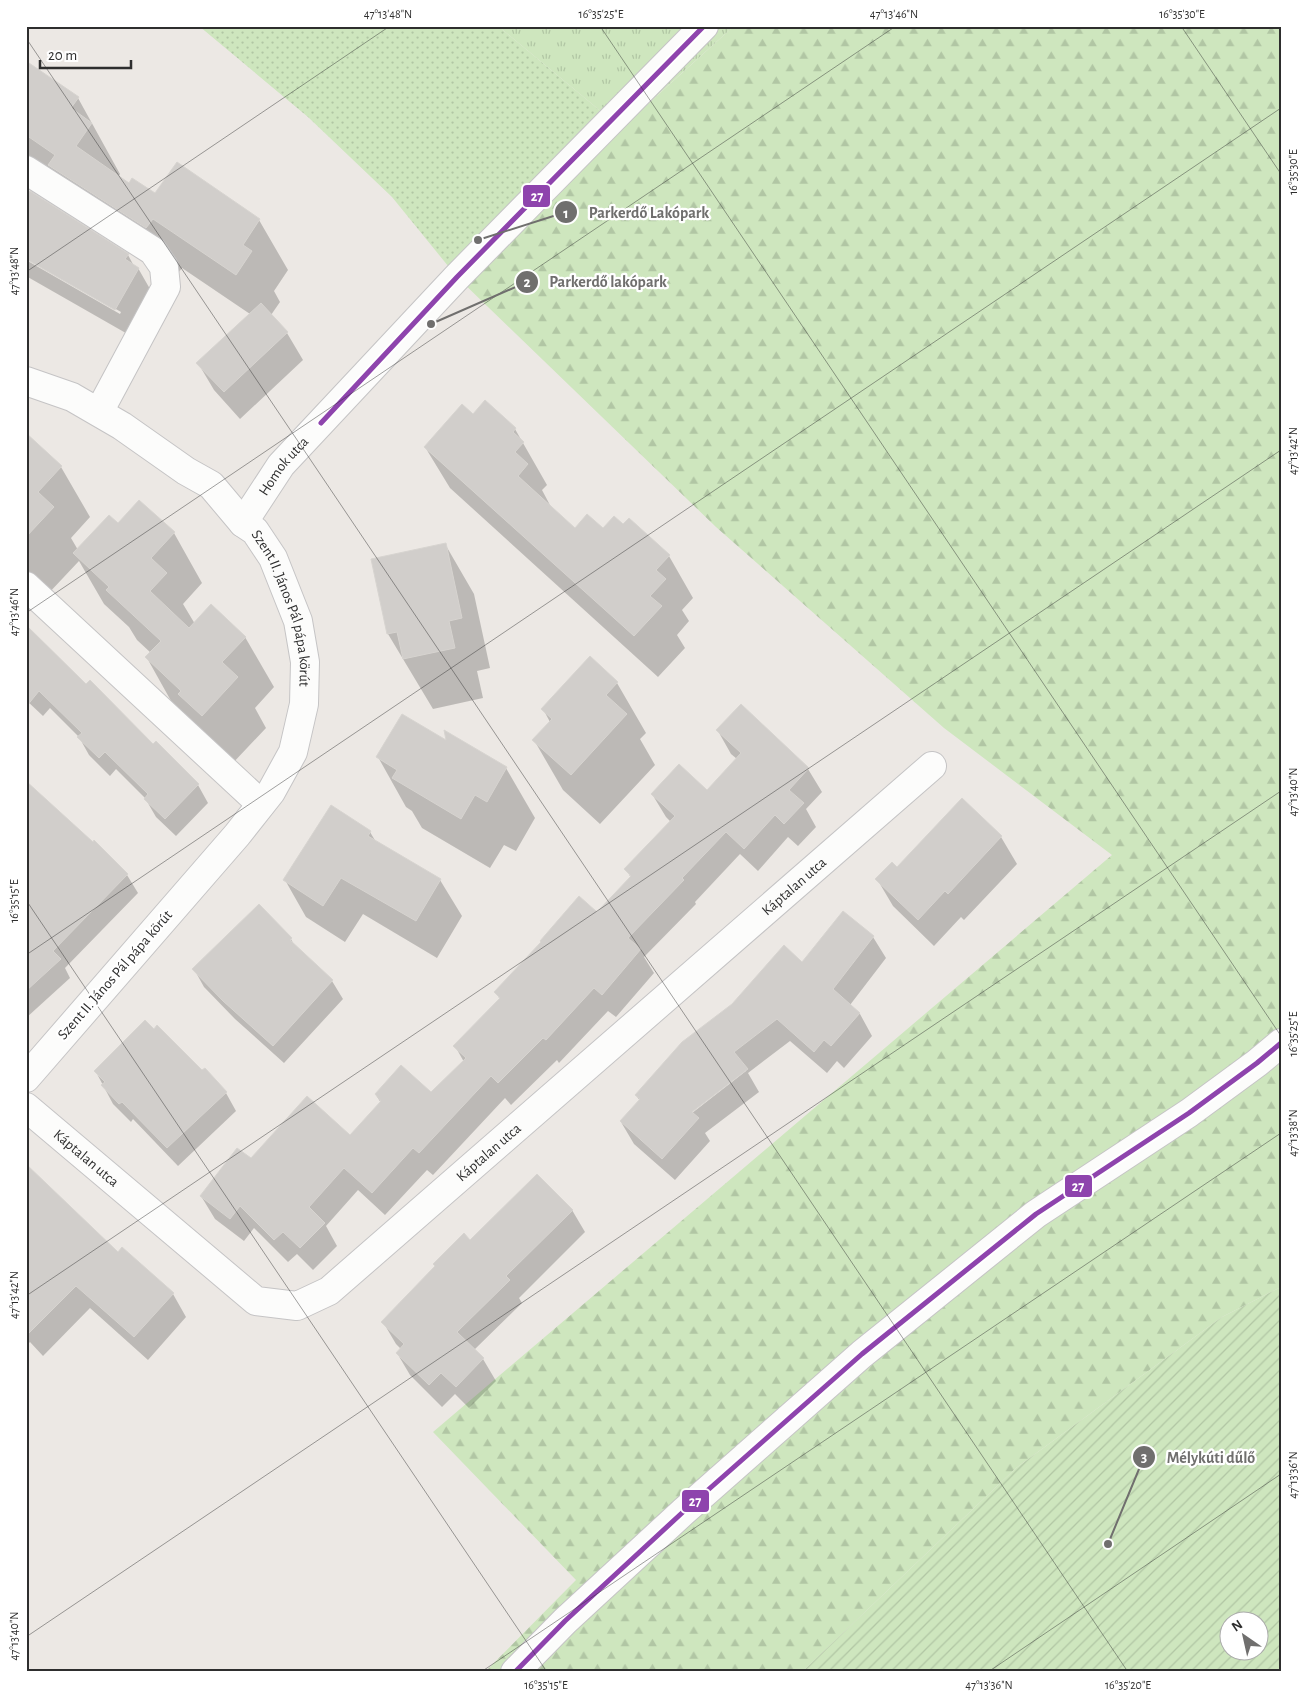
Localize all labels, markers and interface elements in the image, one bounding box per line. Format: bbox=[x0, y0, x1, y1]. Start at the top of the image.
text: 47°13'48"N bbox=[364, 8, 412, 20]
text: 16°35'25"E bbox=[579, 8, 624, 20]
text: 47°13'46"N bbox=[870, 8, 918, 20]
text: 16°35'30"E bbox=[1159, 8, 1205, 20]
scale bar bbox=[40, 38, 131, 70]
text: 20 m bbox=[48, 48, 77, 63]
text: 16°35'30"E bbox=[1287, 149, 1299, 195]
line badge: 27 bbox=[522, 184, 551, 208]
text: 27 bbox=[531, 190, 543, 204]
callout: Parkerdő Lakópark bbox=[553, 197, 719, 228]
text: Parkerdő Lakópark bbox=[589, 205, 709, 221]
text: 1 bbox=[563, 206, 569, 221]
text: 47°13'48"N bbox=[8, 247, 20, 295]
callout: Parkerdő lakópark bbox=[514, 266, 677, 297]
text: Parkerdő lakópark bbox=[549, 274, 667, 290]
text: 2 bbox=[523, 275, 531, 290]
text: 47°13'42"N bbox=[1287, 427, 1299, 475]
street label: Homok utca bbox=[256, 434, 311, 498]
street label: Szent II. János Pál pápa körút bbox=[249, 527, 313, 687]
text: 47°13'46"N bbox=[8, 588, 20, 636]
text: 47°13'40"N bbox=[1287, 767, 1299, 817]
street label: Káptalan utca bbox=[759, 854, 829, 918]
text: 16°35'15"E bbox=[8, 879, 20, 923]
street label: Szent II. János Pál pápa körút bbox=[55, 907, 175, 1043]
text: 16°35'25"E bbox=[1287, 1011, 1299, 1056]
text: 47°13'38"N bbox=[1287, 1109, 1299, 1157]
street label: Káptalan utca bbox=[453, 1120, 524, 1184]
street label: Káptalan utca bbox=[51, 1126, 122, 1189]
line badge: 27 bbox=[1064, 1174, 1093, 1198]
text: 27 bbox=[1072, 1180, 1084, 1194]
text: 47°13'42"N bbox=[8, 1271, 20, 1319]
callout: Mélykúti dűlő bbox=[1131, 1442, 1265, 1473]
text: 3 bbox=[1141, 1450, 1147, 1465]
text: Mélykúti dűlő bbox=[1167, 1450, 1255, 1467]
text: 47°13'36"N bbox=[1287, 1451, 1299, 1499]
line badge: 27 bbox=[681, 1489, 710, 1513]
text: 27 bbox=[689, 1495, 701, 1509]
north arrow bbox=[1220, 1610, 1270, 1660]
text: 47°13'40"N bbox=[8, 1611, 20, 1661]
text: N bbox=[1229, 1618, 1245, 1635]
text: 16°35'15"E bbox=[524, 1679, 568, 1691]
text: 47°13'36"N bbox=[965, 1679, 1013, 1691]
text: 16°35'20"E bbox=[1105, 1679, 1151, 1691]

